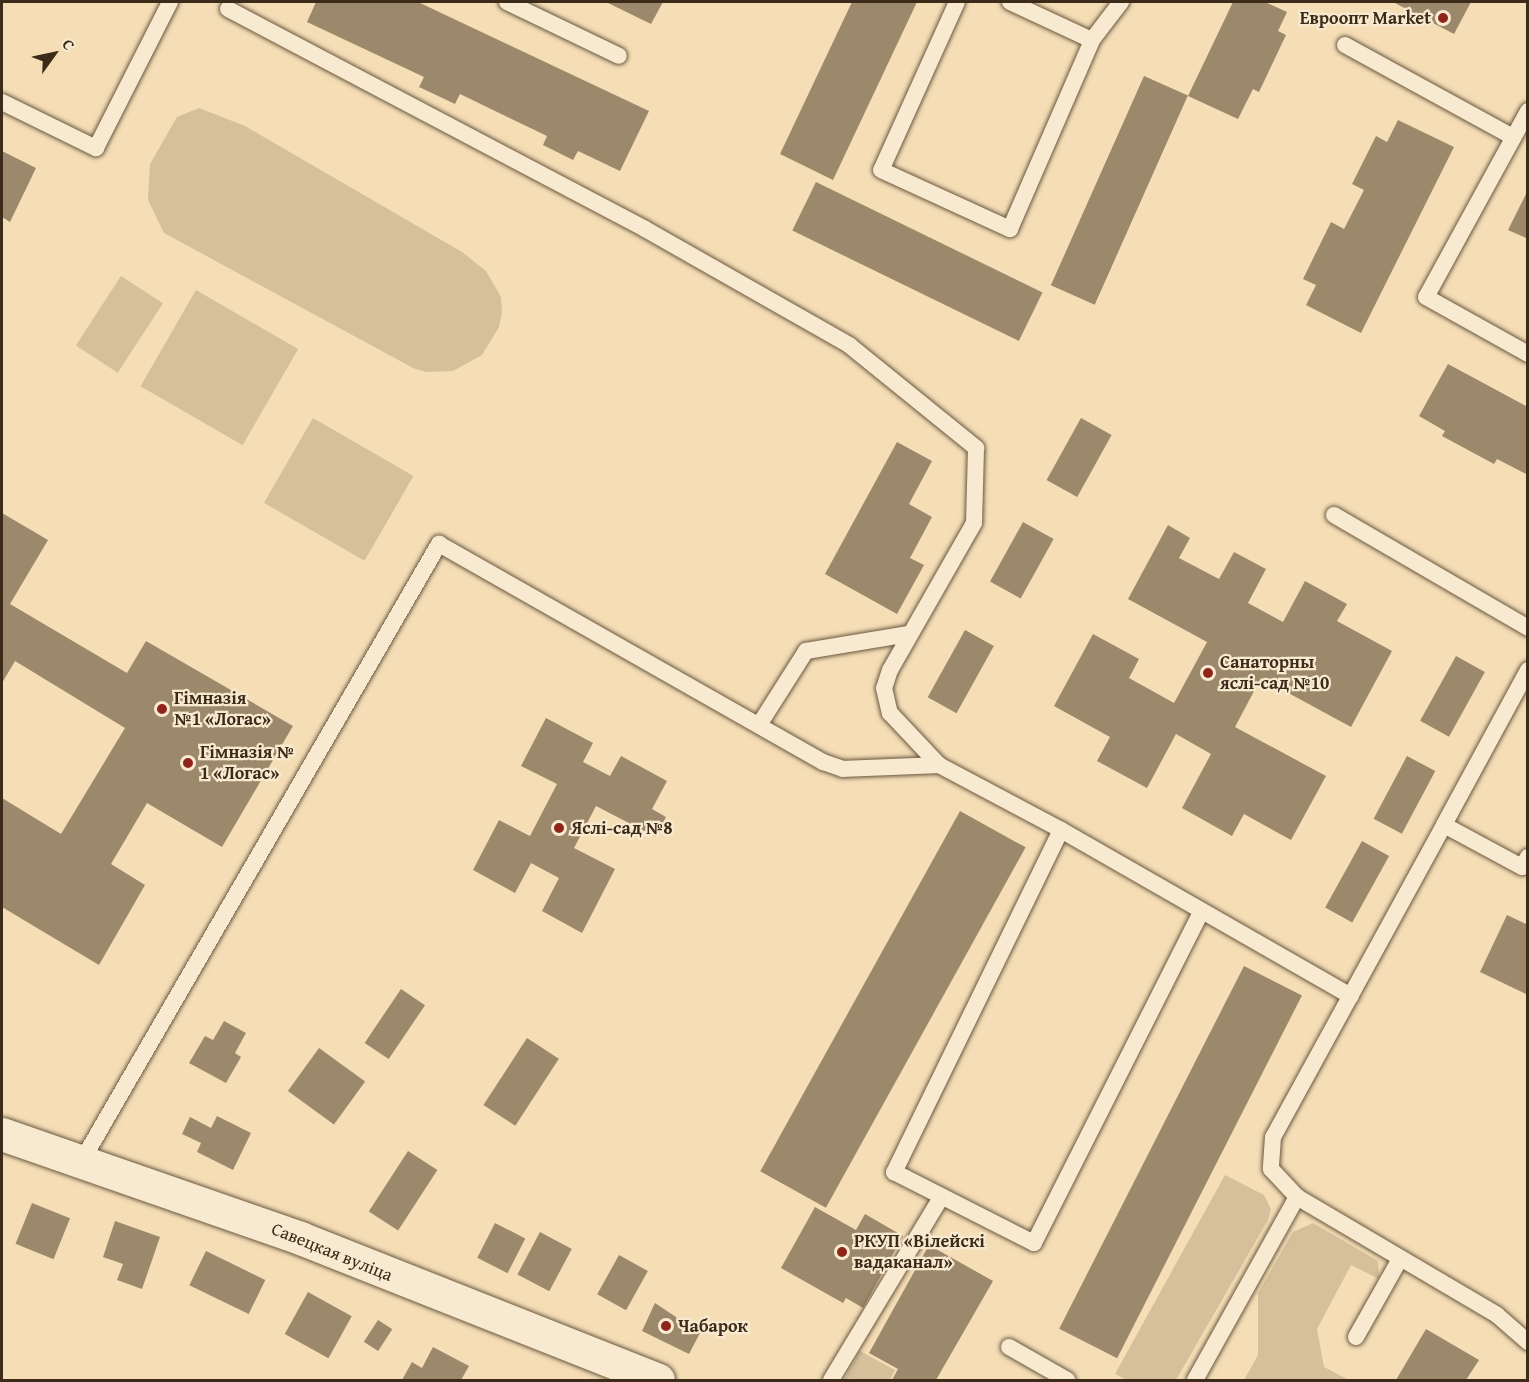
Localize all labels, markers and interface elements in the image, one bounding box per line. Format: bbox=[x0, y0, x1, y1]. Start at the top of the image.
place label: Евроопт Market bbox=[1300, 7, 1431, 29]
marker: Евроопт Market bbox=[1436, 11, 1450, 25]
north arrow bbox=[24, 24, 84, 84]
text: С bbox=[57, 34, 82, 55]
place label: Санаторны яслі-сад №10 bbox=[1220, 652, 1329, 694]
marker: Санаторны яслі-сад №10 bbox=[1201, 666, 1215, 680]
place label: Гімназія №1 «Логас» bbox=[174, 688, 271, 730]
marker: Гімназія №1 «Логас» bbox=[155, 702, 169, 716]
place label: Гімназія № 1 «Логас» bbox=[200, 742, 294, 784]
marker: Гімназія № 1 «Логас» bbox=[181, 756, 195, 770]
place label: Яслі-сад №8 bbox=[571, 817, 673, 839]
marker: Яслі-сад №8 bbox=[552, 821, 566, 835]
street label: Савецкая вуліца bbox=[268, 1218, 396, 1286]
place label: РКУП «Вілейскі вадаканал» bbox=[854, 1231, 985, 1274]
marker: РКУП «Вілейскі вадаканал» bbox=[835, 1245, 849, 1259]
place label: Чабарок bbox=[678, 1315, 748, 1337]
marker: Чабарок bbox=[659, 1319, 673, 1333]

